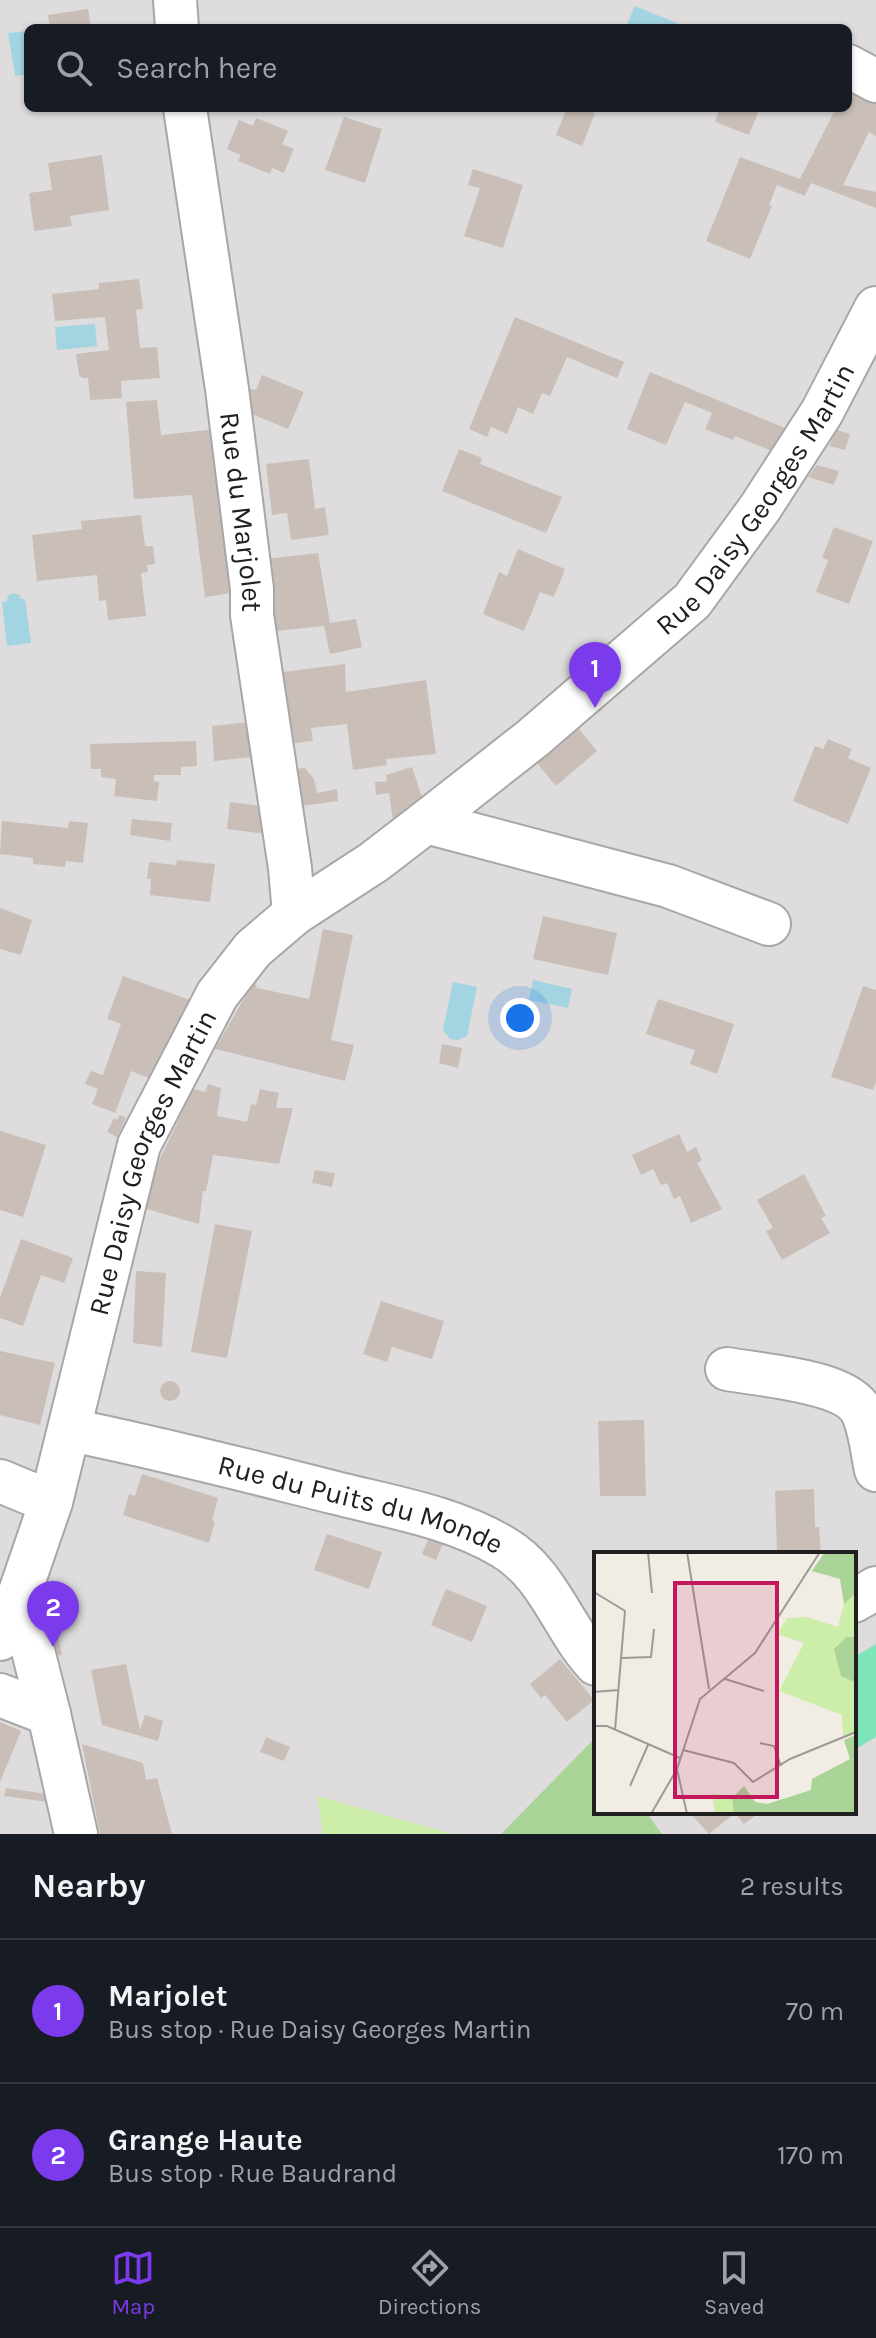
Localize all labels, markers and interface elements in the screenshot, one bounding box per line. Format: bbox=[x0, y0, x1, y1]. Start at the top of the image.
search box bbox=[24, 24, 852, 112]
icon: search bbox=[52, 46, 96, 90]
text: Search here bbox=[116, 50, 277, 86]
street label: Rue Daisy Georges Martin bbox=[649, 357, 861, 642]
street label: Rue du Marjolet bbox=[213, 410, 269, 612]
pin: 1 bbox=[569, 642, 621, 708]
your location bbox=[500, 998, 540, 1038]
street label: Rue Daisy Georges Martin bbox=[81, 1004, 223, 1319]
street label: Rue du Puits du Monde bbox=[215, 1448, 509, 1560]
inset map bbox=[594, 1552, 856, 1814]
pin: 2 bbox=[27, 1581, 79, 1647]
text: Nearby bbox=[32, 1866, 146, 1906]
text: 2 results bbox=[740, 1871, 844, 1902]
text: Marjolet bbox=[108, 1978, 227, 2014]
text: 1 bbox=[53, 1996, 63, 2027]
text: 70 m bbox=[786, 1996, 844, 2027]
text: Bus stop · Rue Daisy Georges Martin bbox=[108, 2014, 532, 2045]
text: Grange Haute bbox=[108, 2122, 303, 2158]
text: 2 bbox=[50, 2140, 66, 2171]
text: 170 m bbox=[777, 2140, 844, 2171]
text: Bus stop · Rue Baudrand bbox=[108, 2158, 397, 2189]
tab: Map bbox=[111, 2246, 155, 2320]
tab: Directions bbox=[378, 2246, 481, 2320]
tab: Saved bbox=[704, 2246, 765, 2320]

